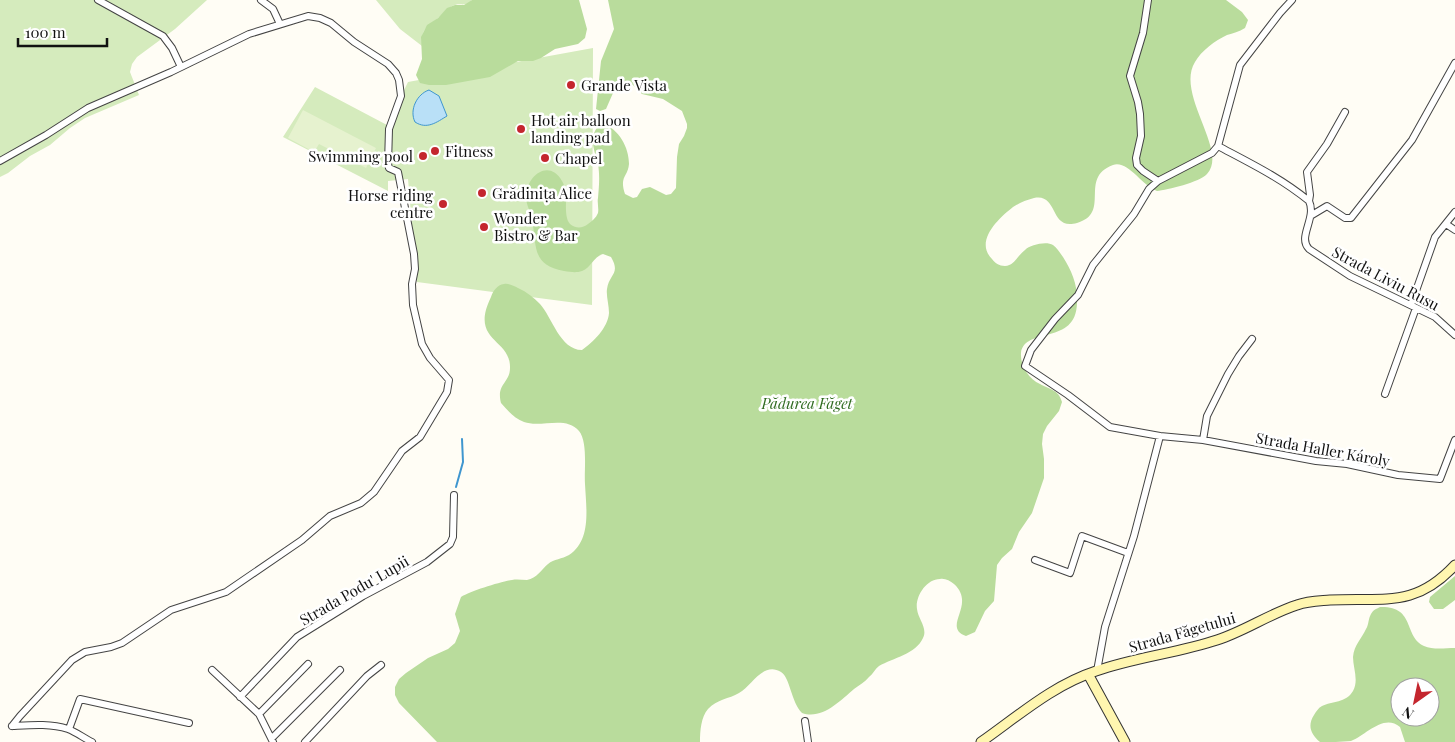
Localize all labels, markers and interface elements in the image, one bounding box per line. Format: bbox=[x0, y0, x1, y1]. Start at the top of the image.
scale bar bbox=[18, 15, 106, 47]
text: 100 m bbox=[25, 22, 66, 42]
place label: Grande Vista bbox=[581, 75, 668, 95]
marker: Grande Vista bbox=[565, 79, 577, 91]
place label: Hot air balloon landing pad bbox=[531, 110, 631, 147]
marker: Hot air balloon landing pad bbox=[515, 123, 527, 135]
place label: Fitness bbox=[445, 141, 493, 161]
marker: Fitness bbox=[429, 145, 441, 157]
place label: Swimming pool bbox=[308, 146, 413, 166]
place label: Chapel bbox=[555, 148, 602, 168]
marker: Swimming pool bbox=[417, 150, 429, 162]
marker: Chapel bbox=[539, 152, 551, 164]
place label: Grădinița Alice bbox=[492, 183, 592, 203]
place label: Horse riding centre bbox=[348, 185, 433, 222]
marker: Grădinița Alice bbox=[476, 187, 488, 199]
marker: Horse riding centre bbox=[437, 198, 449, 210]
place label: Wonder Bistro & Bar bbox=[493, 208, 578, 245]
marker: Wonder Bistro & Bar bbox=[478, 221, 490, 233]
street label: Strada Liviu Rusu bbox=[1329, 241, 1443, 315]
park label: Pădurea Făget bbox=[760, 393, 854, 413]
street label: Strada Haller Károly bbox=[1254, 427, 1392, 471]
street label: Strada Podu' Lupii bbox=[296, 550, 413, 629]
street label: Strada Făgetului bbox=[1126, 607, 1238, 657]
north arrow bbox=[1390, 677, 1440, 727]
text: N bbox=[1398, 703, 1417, 724]

